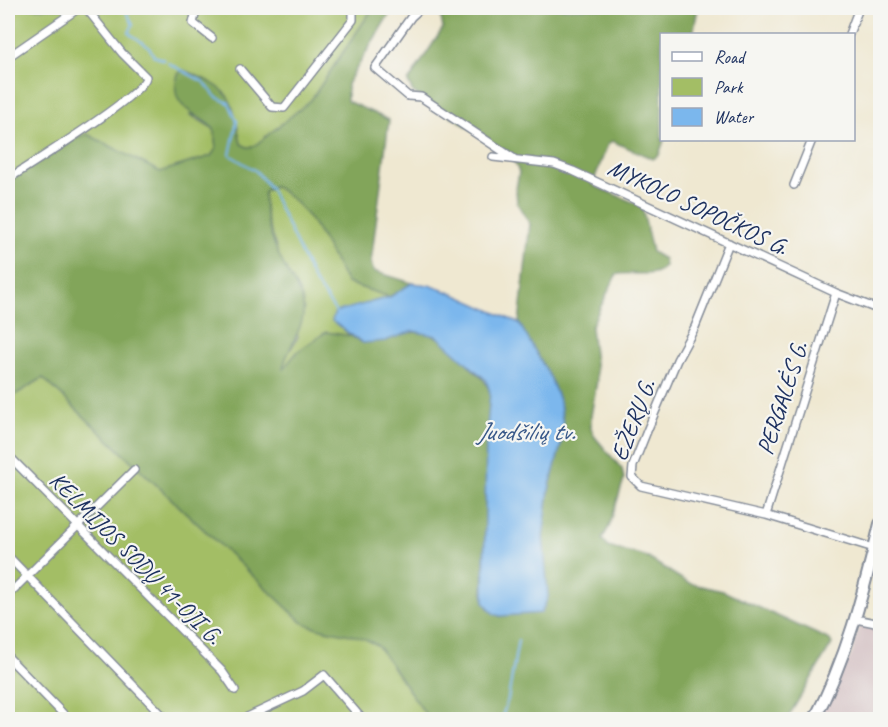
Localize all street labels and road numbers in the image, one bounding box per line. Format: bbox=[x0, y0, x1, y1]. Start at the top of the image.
street label: MYKOLO SOPOČKOS G. bbox=[603, 152, 793, 262]
street label: PERGALĖS G. bbox=[750, 337, 814, 458]
street label: EŽERŲ G. bbox=[604, 375, 662, 465]
street label: KELMIJOS SODŲ 41-OJI G. bbox=[43, 465, 229, 651]

